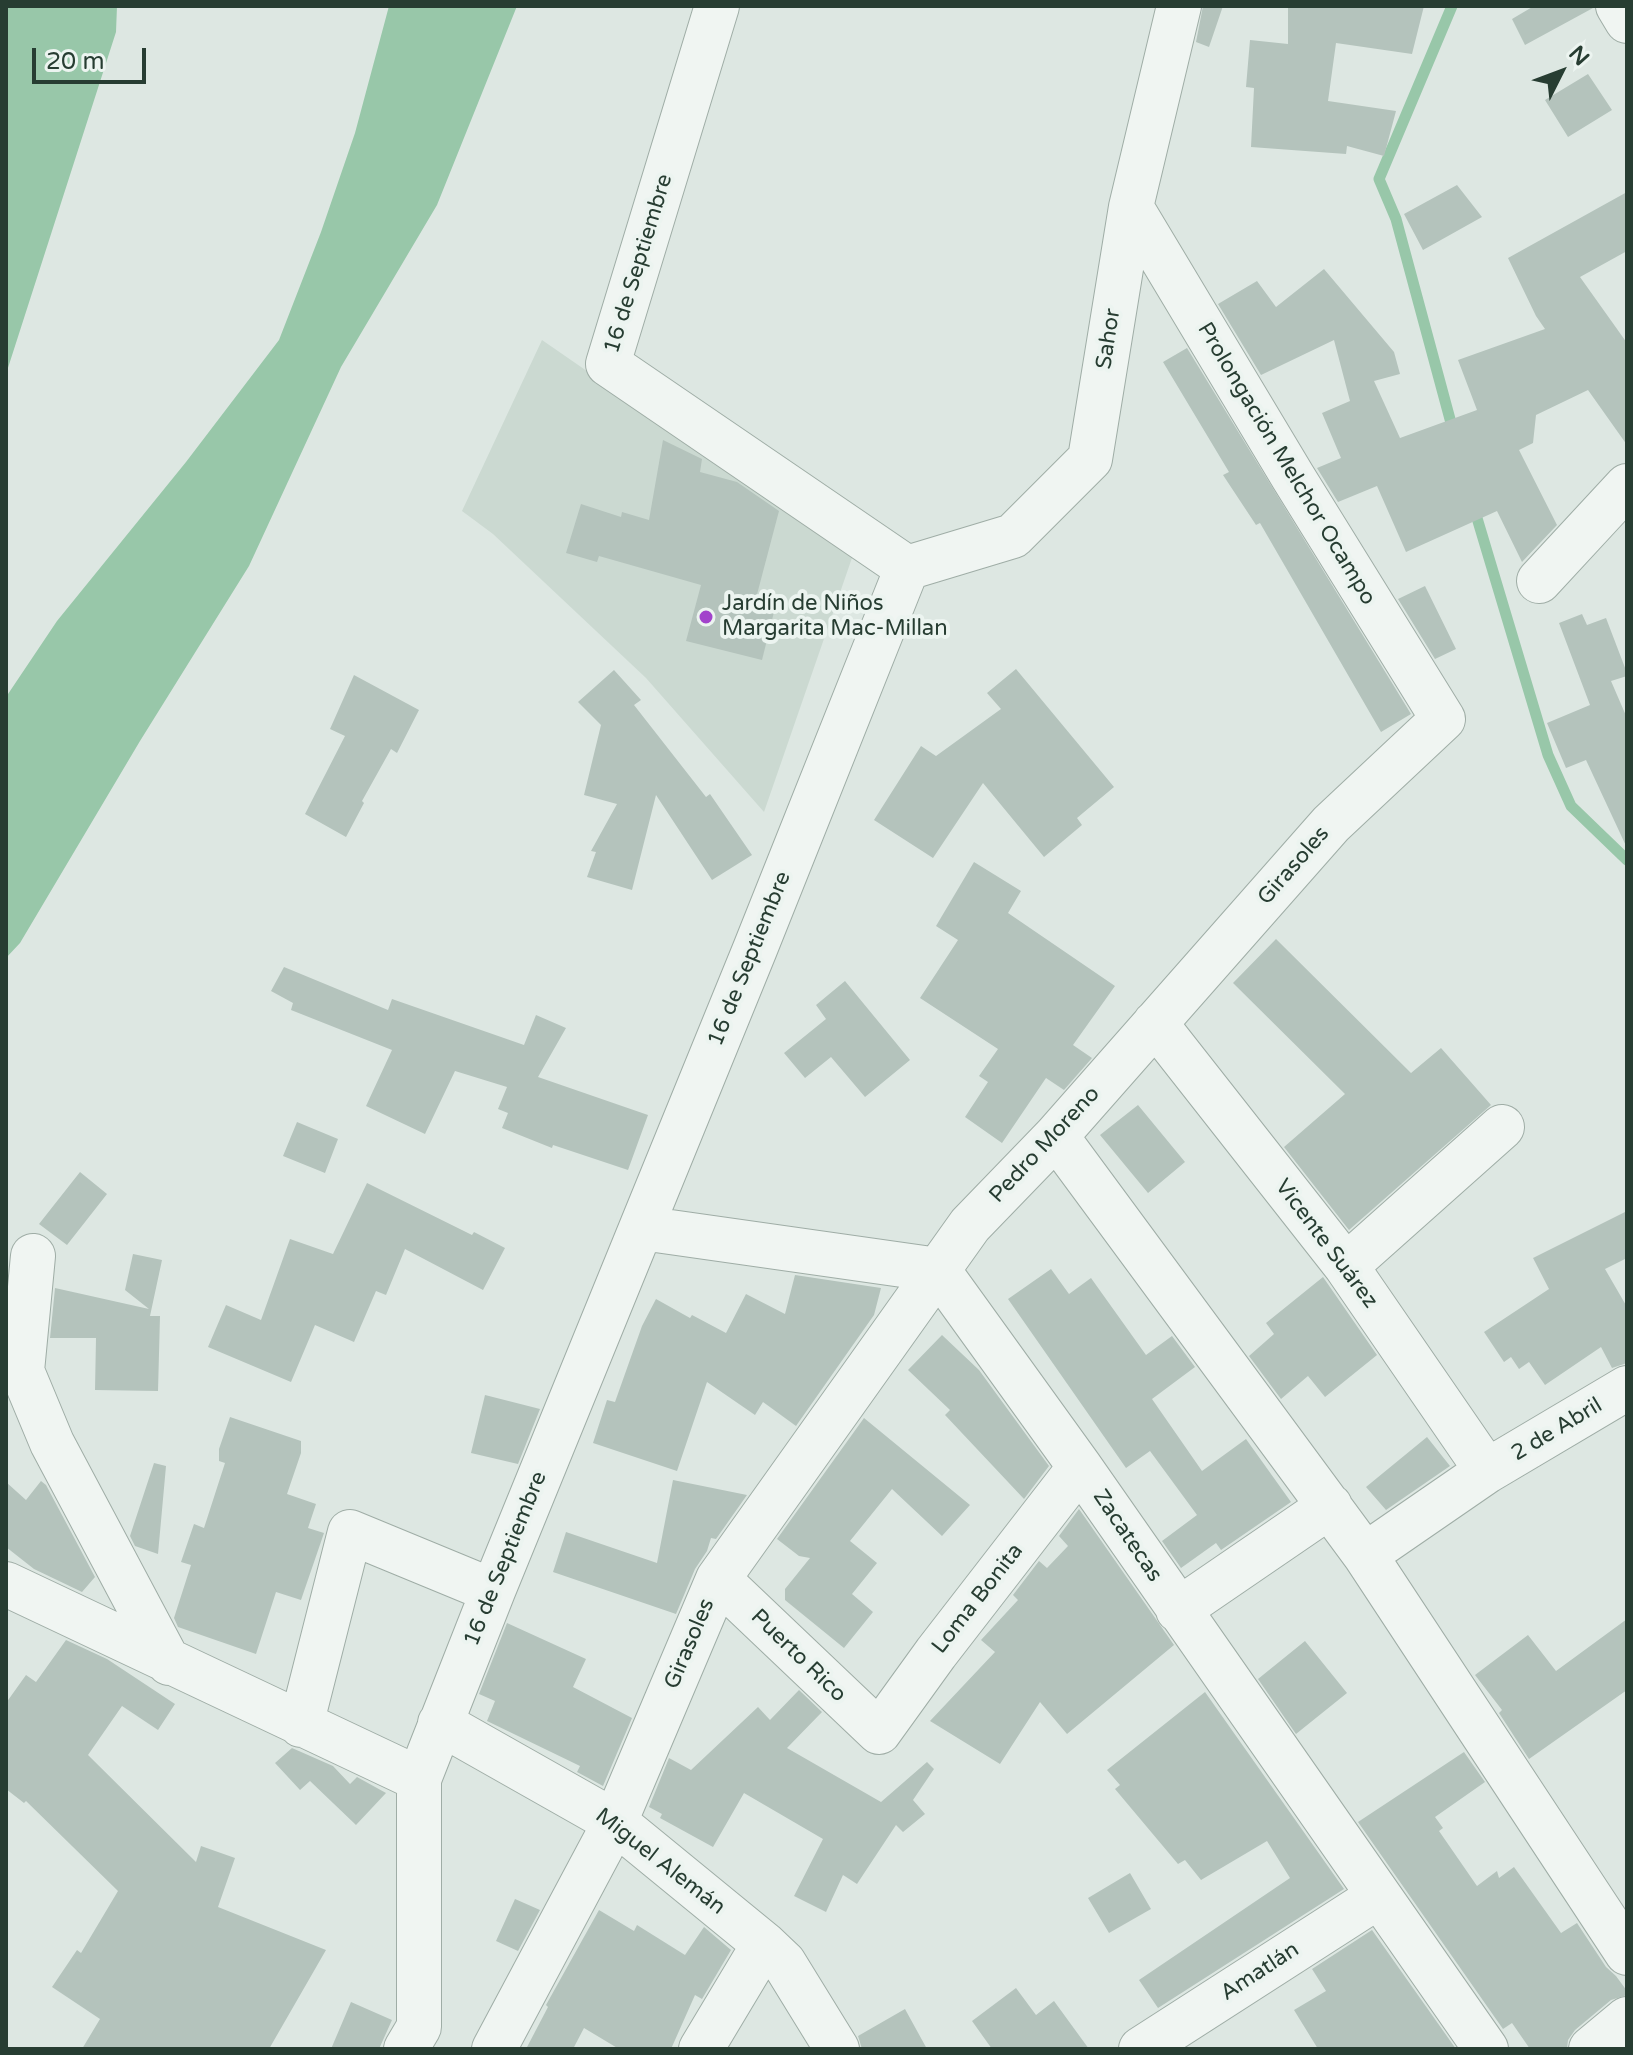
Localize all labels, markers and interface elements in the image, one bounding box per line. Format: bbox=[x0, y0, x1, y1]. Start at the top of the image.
scale bar bbox=[36, 32, 150, 82]
north arrow bbox=[1521, 32, 1601, 112]
text: N bbox=[1563, 41, 1594, 71]
text: 20 m bbox=[46, 47, 104, 76]
street label: 16 de Septiembre bbox=[599, 171, 679, 357]
street label: Sahor bbox=[1091, 307, 1127, 371]
street label: Prolongación Melchor Ocampo bbox=[1191, 318, 1381, 610]
place label: Jardín de Niños Margarita Mac-Millan bbox=[722, 591, 948, 642]
marker: Jardín de Niños Margarita Mac-Millan bbox=[697, 608, 715, 626]
street label: Girasoles bbox=[1253, 821, 1335, 911]
street label: 16 de Septiembre bbox=[703, 868, 797, 1050]
street label: Pedro Moreno bbox=[984, 1081, 1106, 1209]
street label: Vicente Suárez bbox=[1269, 1174, 1383, 1314]
street label: 2 de Abril bbox=[1507, 1393, 1607, 1467]
street label: 16 de Septiembre bbox=[459, 1468, 553, 1650]
street label: Zacatecas bbox=[1087, 1485, 1167, 1587]
street label: Loma Bonita bbox=[927, 1539, 1029, 1659]
street label: Girasoles bbox=[659, 1595, 721, 1693]
street label: Puerto Rico bbox=[745, 1604, 851, 1708]
street label: Miguel Alemán bbox=[590, 1803, 730, 1921]
street label: Amatlán bbox=[1216, 1937, 1304, 2007]

